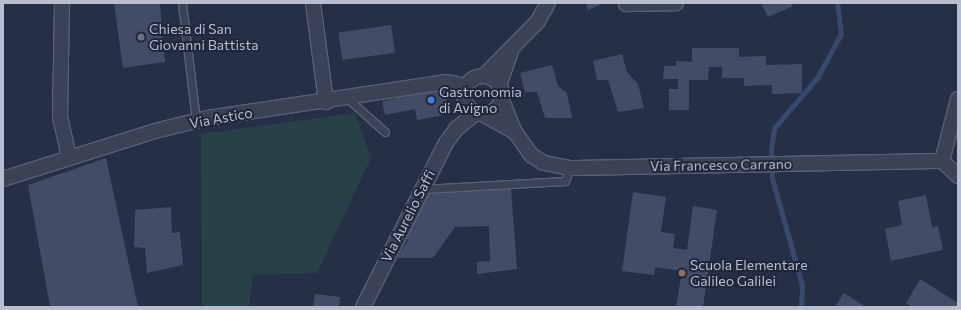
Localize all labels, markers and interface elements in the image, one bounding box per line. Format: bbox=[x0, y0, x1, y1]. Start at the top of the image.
place label: Chiesa di San Giovanni Battista bbox=[149, 21, 258, 54]
marker: Chiesa di San Giovanni Battista bbox=[136, 32, 146, 42]
place label: Gastronomia di Avigno bbox=[439, 84, 522, 116]
marker: Gastronomia di Avigno bbox=[426, 95, 436, 105]
street label: Via Astico bbox=[188, 104, 254, 132]
street label: Via Francesco Carrano bbox=[650, 155, 792, 175]
street label: Via Aurelio Saffi bbox=[378, 167, 438, 265]
place label: Scuola Elementare Galileo Galilei bbox=[690, 257, 808, 290]
marker: Scuola Elementare Galileo Galilei bbox=[677, 268, 687, 278]

